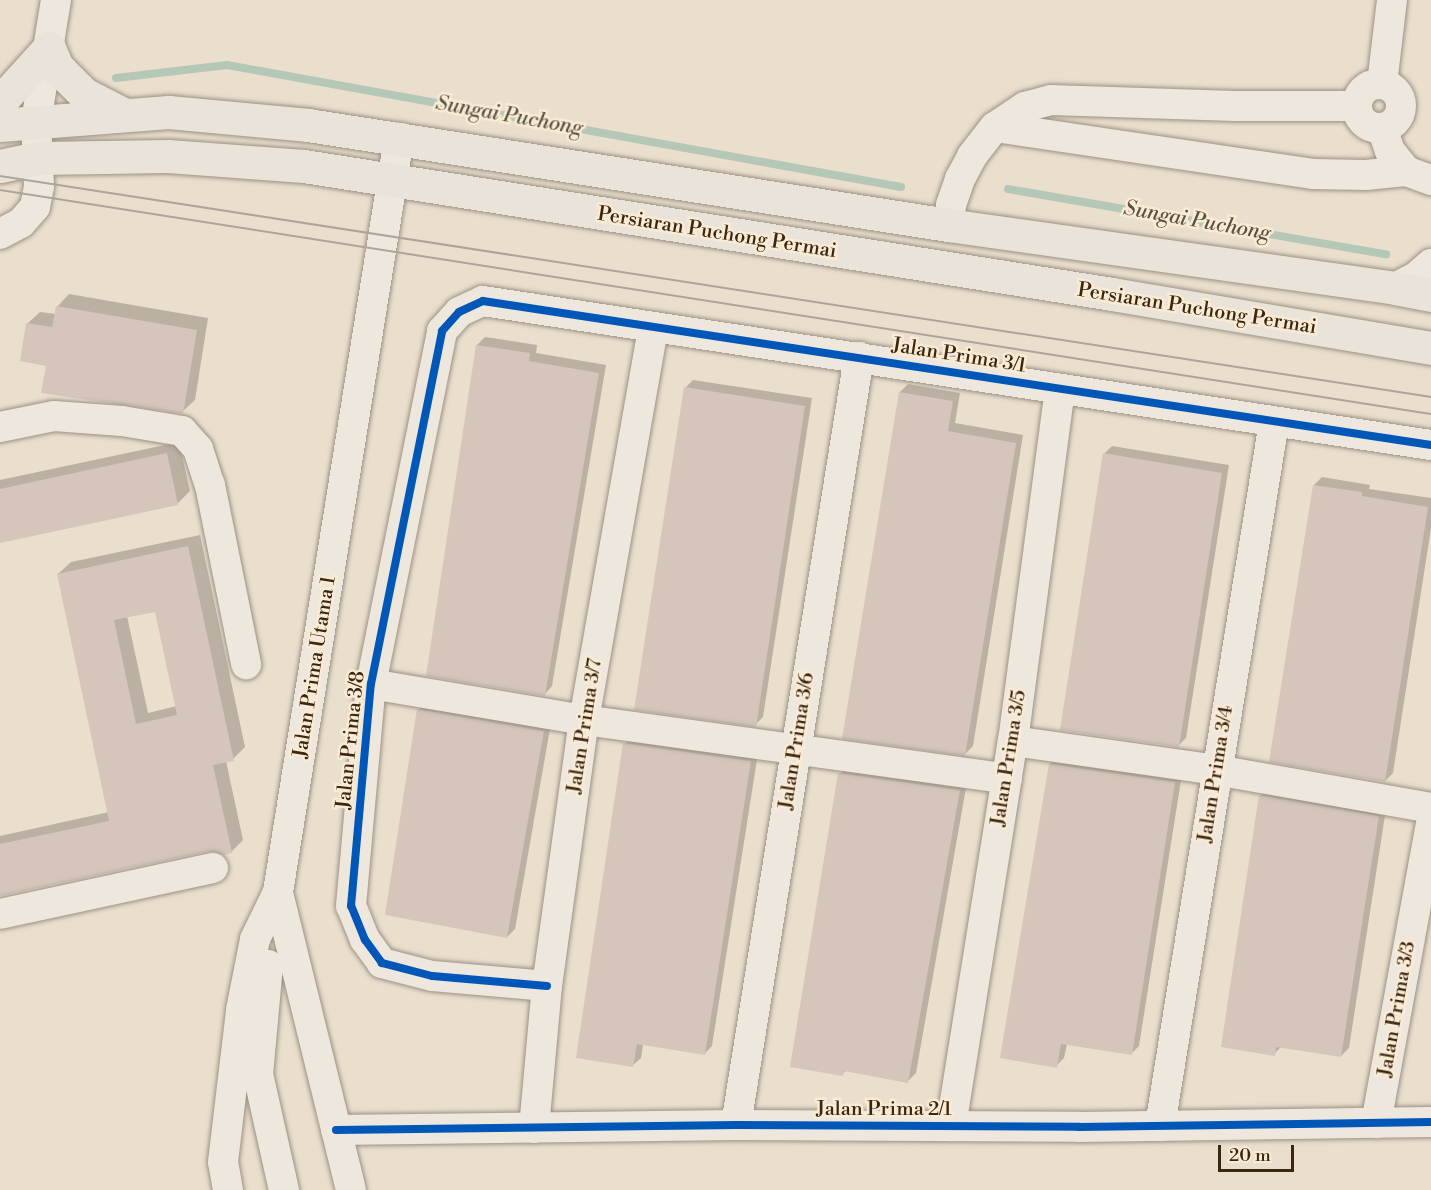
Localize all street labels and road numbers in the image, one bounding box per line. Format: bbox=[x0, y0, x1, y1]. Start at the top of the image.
street label: Persiaran Puchong Permai bbox=[596, 202, 838, 264]
street label: Persiaran Puchong Permai bbox=[1076, 278, 1318, 340]
street label: Jalan Prima 3/1 bbox=[890, 334, 1028, 378]
street label: Jalan Prima Utama 1 bbox=[289, 574, 341, 760]
street label: Jalan Prima 3/7 bbox=[562, 657, 608, 795]
street label: Jalan Prima 3/8 bbox=[332, 670, 370, 810]
street label: Jalan Prima 3/6 bbox=[774, 671, 820, 811]
street label: Jalan Prima 3/5 bbox=[986, 688, 1032, 828]
street label: Jalan Prima 3/4 bbox=[1193, 704, 1239, 844]
street label: Jalan Prima 3/3 bbox=[1373, 939, 1421, 1079]
street label: Jalan Prima 2/1 bbox=[816, 1097, 952, 1121]

